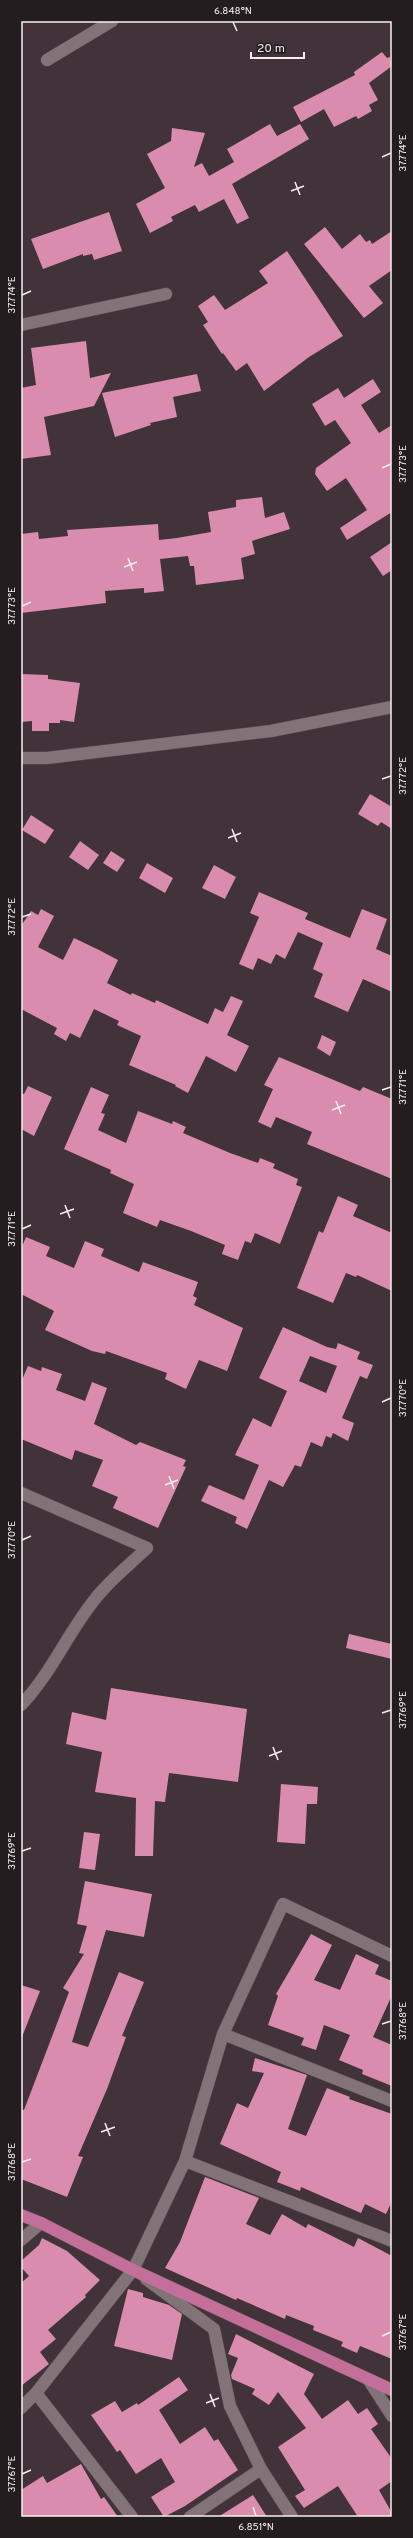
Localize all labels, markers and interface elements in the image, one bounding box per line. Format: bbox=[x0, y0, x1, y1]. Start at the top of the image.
text: 6.848°N bbox=[214, 5, 252, 18]
scale bar bbox=[251, 34, 304, 60]
text: 20 m bbox=[257, 41, 285, 57]
text: 37.774°E bbox=[397, 134, 410, 172]
text: 37.774°E bbox=[6, 276, 19, 314]
text: 37.773°E bbox=[397, 445, 410, 483]
text: 37.773°E bbox=[6, 587, 19, 625]
text: 37.772°E bbox=[397, 757, 410, 795]
text: 37.772°E bbox=[6, 898, 19, 936]
text: 37.771°E bbox=[397, 1069, 410, 1105]
text: 37.771°E bbox=[6, 1211, 19, 1247]
text: 37.770°E bbox=[397, 1379, 410, 1417]
text: 37.770°E bbox=[6, 1521, 19, 1559]
text: 37.769°E bbox=[397, 1691, 410, 1729]
text: 37.769°E bbox=[6, 1832, 19, 1870]
text: 37.768°E bbox=[397, 2002, 410, 2040]
text: 37.768°E bbox=[6, 2143, 19, 2181]
text: 37.767°E bbox=[397, 2313, 410, 2351]
text: 37.767°E bbox=[6, 2455, 19, 2493]
text: 6.851°N bbox=[238, 2521, 274, 2534]

